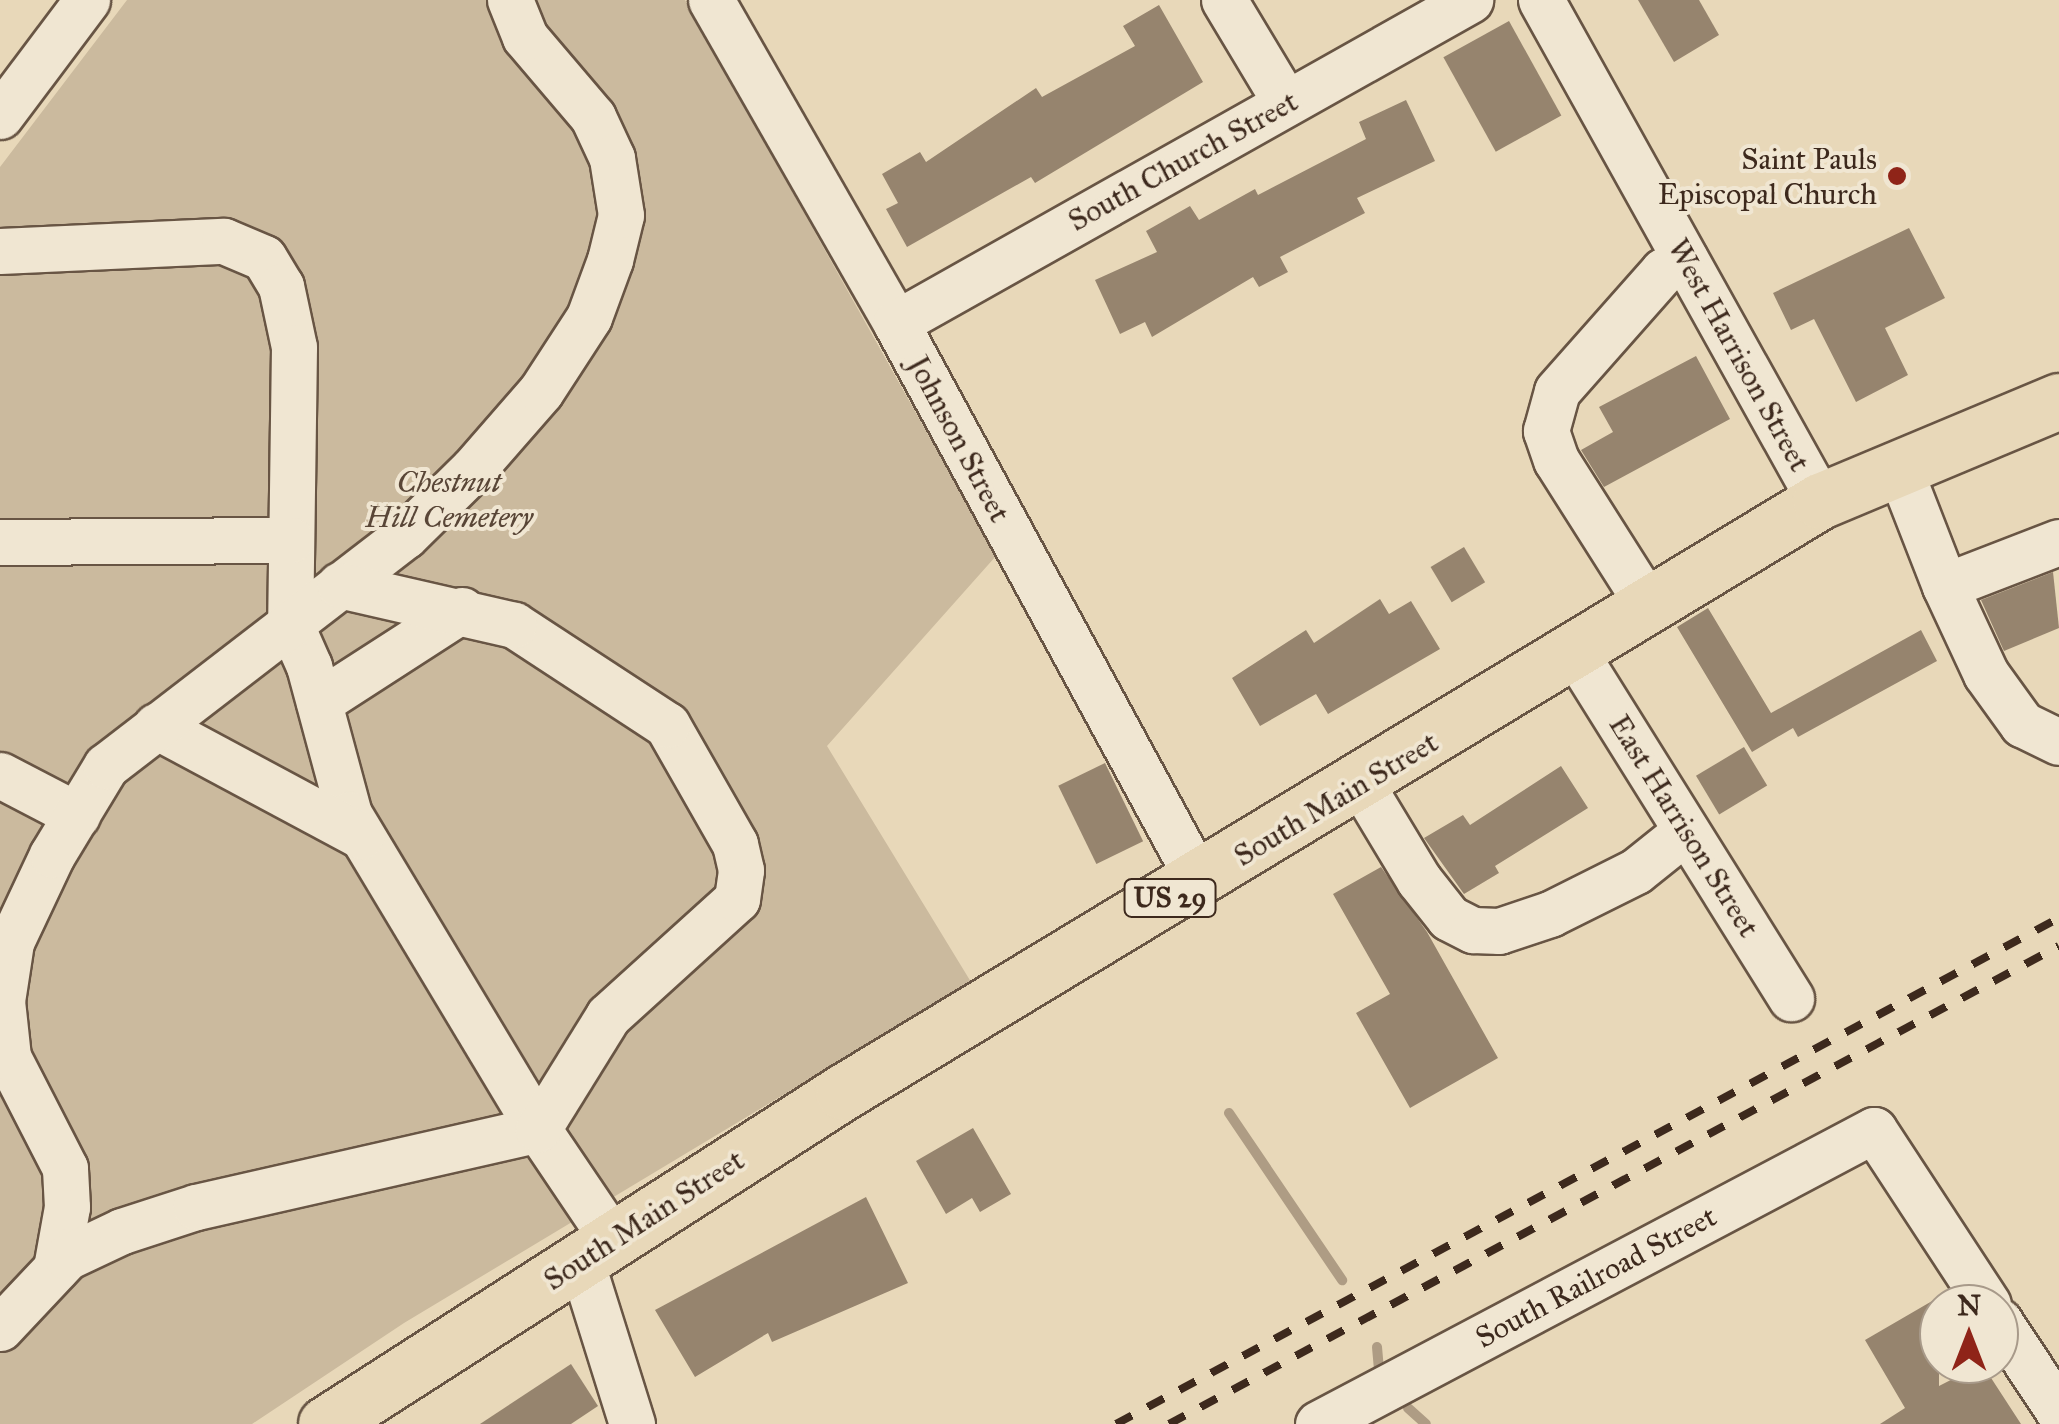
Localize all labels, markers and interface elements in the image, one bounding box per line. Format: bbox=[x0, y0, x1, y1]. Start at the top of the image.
street label: South Church Street bbox=[1062, 83, 1304, 239]
place label: Saint Pauls Episcopal Church bbox=[1658, 141, 1877, 212]
marker: Saint Pauls Episcopal Church bbox=[1886, 165, 1908, 187]
street label: West Harrison Street bbox=[1660, 232, 1818, 478]
street label: Johnson Street bbox=[900, 350, 1018, 528]
park label: Chestnut Hill Cemetery bbox=[365, 464, 533, 534]
street label: East Harrison Street bbox=[1601, 708, 1767, 944]
street label: South Main Street bbox=[1228, 724, 1444, 874]
road number: US 29 bbox=[1122, 875, 1218, 921]
street label: South Main Street bbox=[537, 1142, 751, 1298]
street label: South Railroad Street bbox=[1469, 1198, 1723, 1356]
north arrow bbox=[1919, 1284, 2019, 1384]
text: N bbox=[1957, 1288, 1981, 1323]

